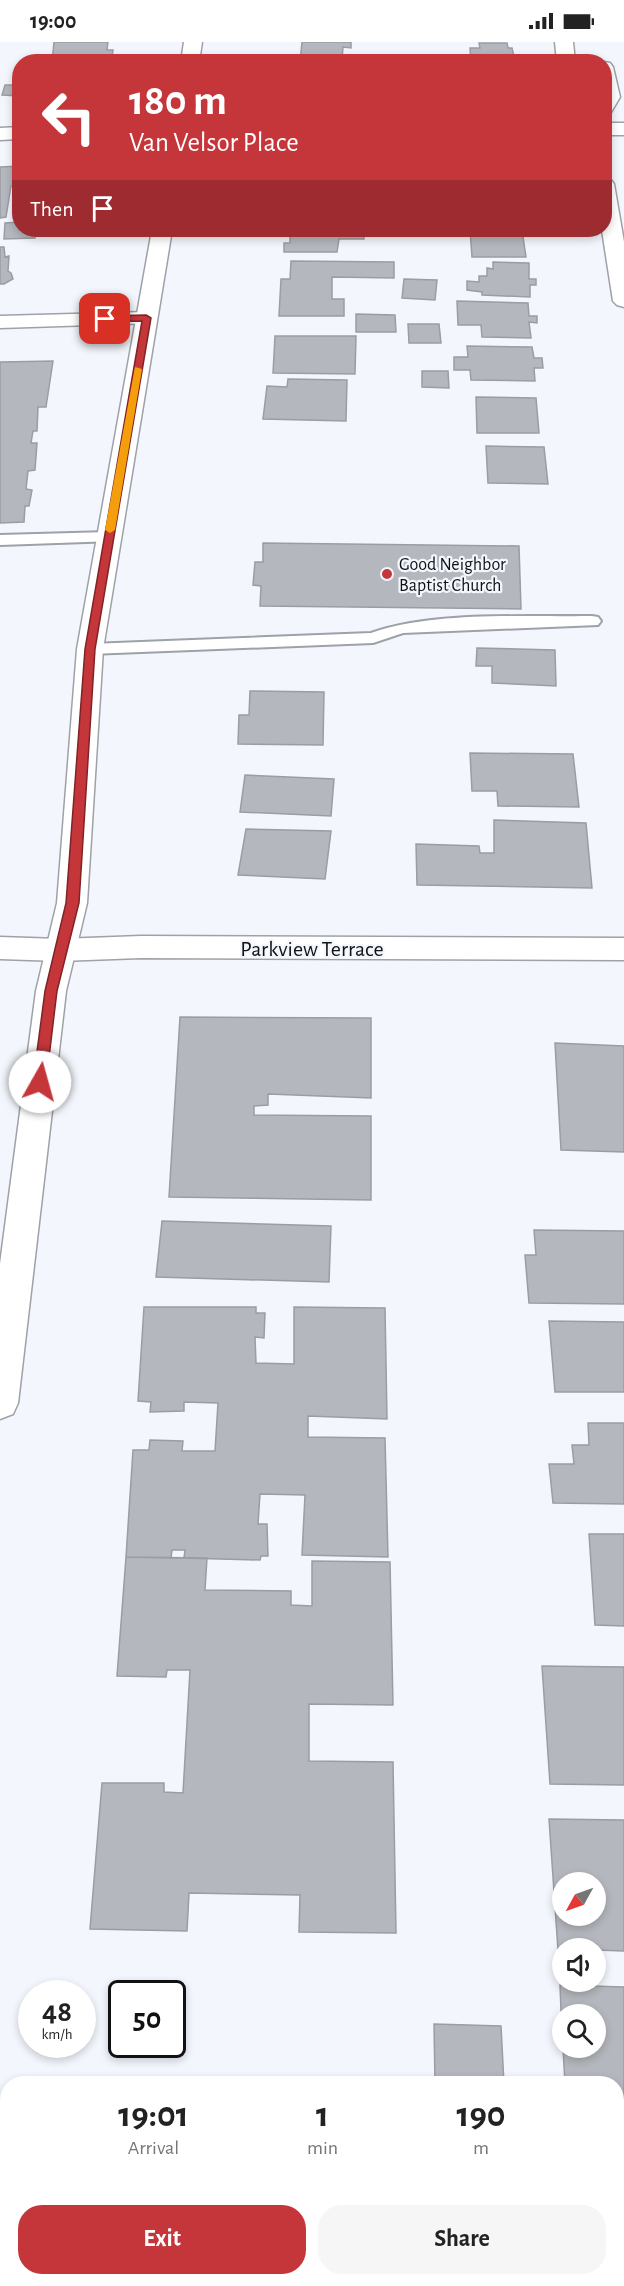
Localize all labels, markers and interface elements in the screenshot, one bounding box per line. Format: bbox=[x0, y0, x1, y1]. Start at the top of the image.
text: 19:00 bbox=[30, 10, 77, 32]
icon: left bbox=[30, 78, 108, 156]
text: 180 m bbox=[129, 80, 227, 122]
text: Van Velsor Place bbox=[129, 129, 299, 156]
icon: arrive bbox=[86, 192, 119, 225]
text: Then bbox=[30, 198, 74, 220]
pin bbox=[79, 293, 130, 344]
icon: arrive bbox=[88, 302, 121, 335]
place label: Good Neighbor Baptist Church bbox=[399, 556, 506, 595]
marker: Good Neighbor Baptist Church bbox=[380, 567, 394, 581]
street label: Parkview Terrace bbox=[240, 938, 384, 960]
position arrow bbox=[8, 1050, 72, 1114]
north arrow bbox=[552, 1872, 606, 1926]
map controls bbox=[552, 1872, 606, 2058]
button: sound bbox=[552, 1938, 606, 1992]
speed limit sign: 50 bbox=[108, 1980, 186, 2058]
text: 48 bbox=[42, 1997, 72, 2027]
button: search bbox=[552, 2004, 606, 2058]
text: km/h bbox=[42, 2027, 72, 2042]
text: 19:01 bbox=[118, 2097, 189, 2133]
text: 1 bbox=[316, 2097, 329, 2133]
text: 190 bbox=[457, 2097, 506, 2133]
text: Arrival bbox=[128, 2138, 179, 2158]
text: min bbox=[307, 2138, 338, 2158]
text: m bbox=[473, 2138, 489, 2158]
button: Exit bbox=[18, 2205, 306, 2274]
button: Share bbox=[318, 2205, 606, 2274]

